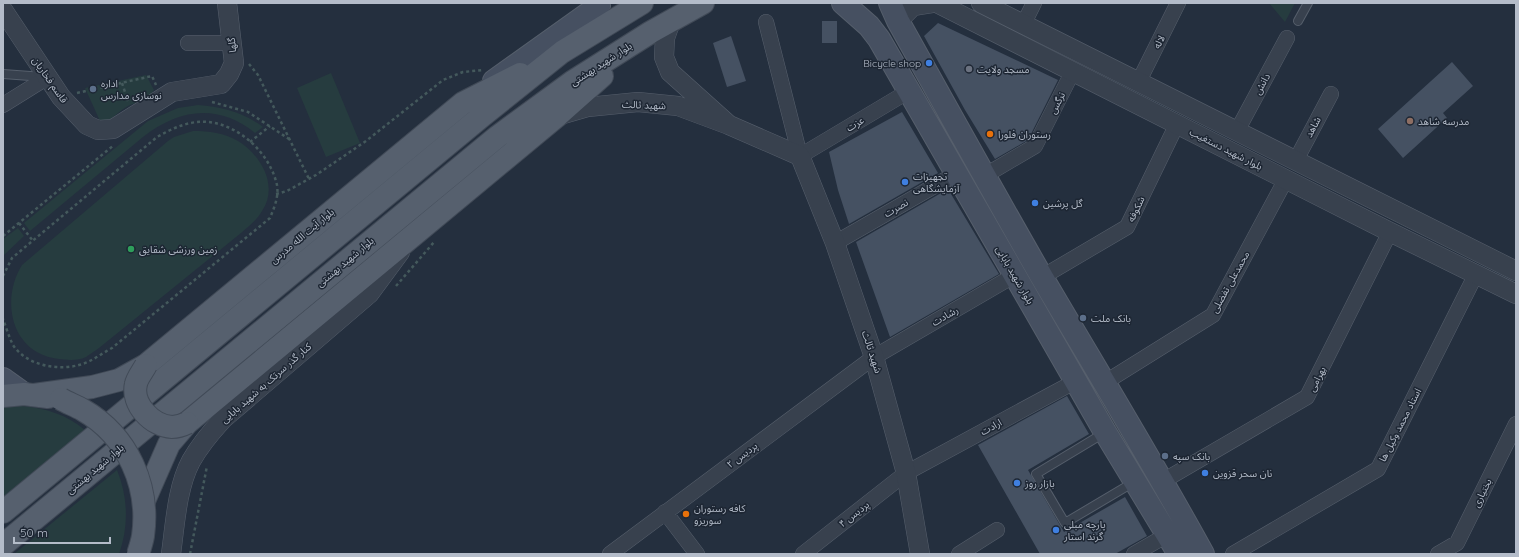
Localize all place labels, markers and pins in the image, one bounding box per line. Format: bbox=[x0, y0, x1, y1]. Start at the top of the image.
place label: Bicycle shop bbox=[863, 57, 921, 70]
marker: Bicycle shop bbox=[924, 58, 934, 68]
place label: مسجد ولایت bbox=[977, 63, 1029, 76]
marker: مسجد ولایت bbox=[964, 64, 974, 74]
place label: اداره نوسازی مدارس bbox=[101, 77, 162, 102]
marker: اداره نوسازی مدارس bbox=[88, 84, 98, 94]
place label: مدرسه شاهد bbox=[1418, 115, 1469, 128]
marker: مدرسه شاهد bbox=[1405, 116, 1415, 126]
place label: رستوران فلورا bbox=[998, 128, 1051, 141]
marker: رستوران فلورا bbox=[985, 129, 995, 139]
place label: تجهیزات آزمایشگاهی bbox=[913, 170, 960, 195]
marker: تجهیزات آزمایشگاهی bbox=[900, 177, 910, 187]
place label: گل پرشین bbox=[1043, 197, 1084, 210]
marker: گل پرشین bbox=[1030, 198, 1040, 208]
place label: زمین ورزشی شقایق bbox=[139, 243, 218, 256]
marker: زمین ورزشی شقایق bbox=[126, 244, 136, 254]
place label: بانک ملت bbox=[1091, 312, 1131, 325]
marker: بانک ملت bbox=[1078, 313, 1088, 323]
place label: بانک سپه bbox=[1173, 450, 1211, 463]
marker: بانک سپه bbox=[1160, 451, 1170, 461]
place label: نان سحر قزوین bbox=[1213, 467, 1273, 480]
marker: نان سحر قزوین bbox=[1200, 468, 1210, 478]
place label: بازار روز bbox=[1024, 477, 1055, 490]
marker: بازار روز bbox=[1012, 478, 1022, 488]
place label: کافه رستوران سوریزو bbox=[694, 502, 746, 527]
marker: کافه رستوران سوریزو bbox=[681, 509, 691, 519]
place label: پارچه مبلی گرند استار bbox=[1063, 518, 1106, 543]
marker: پارچه مبلی گرند استار bbox=[1051, 525, 1061, 535]

